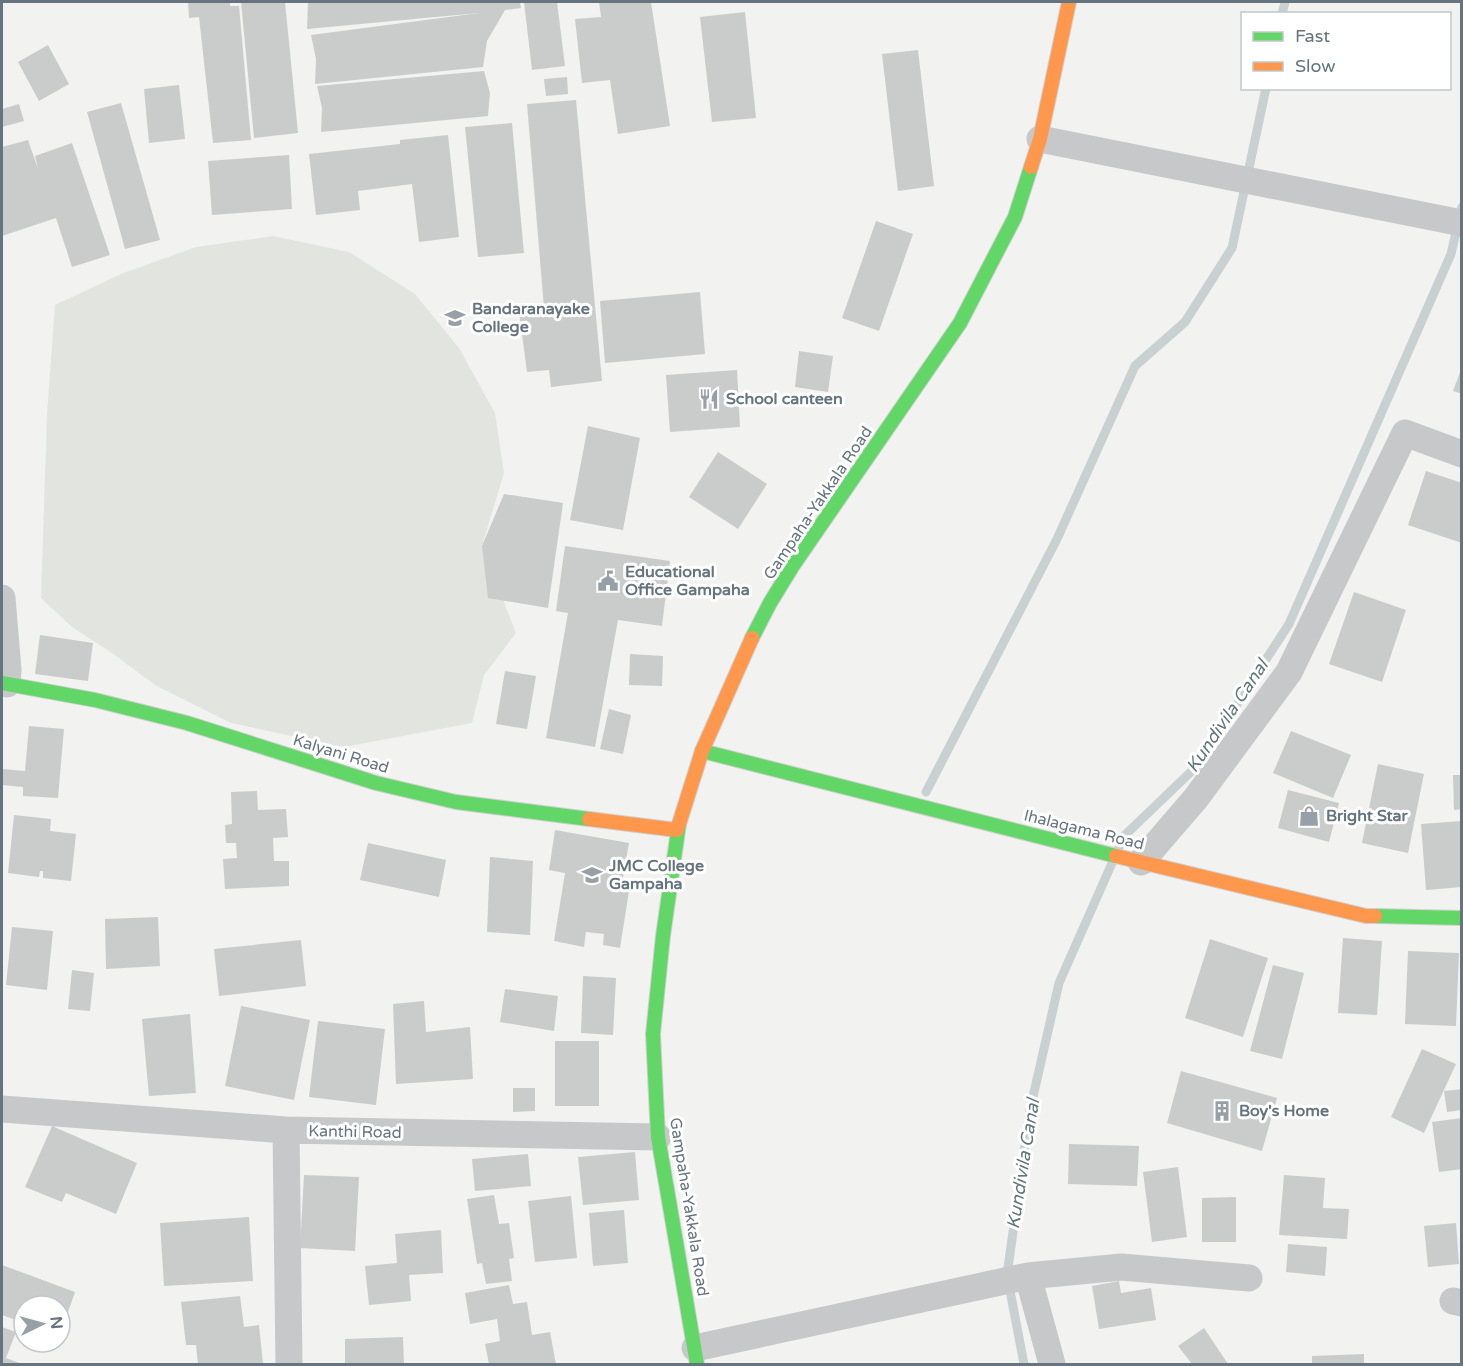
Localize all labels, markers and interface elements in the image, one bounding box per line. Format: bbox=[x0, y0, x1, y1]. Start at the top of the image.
legend bbox=[1241, 12, 1451, 90]
text: Fast bbox=[1295, 25, 1330, 47]
text: Slow bbox=[1295, 55, 1336, 77]
place label: Bandaranayake College bbox=[472, 299, 590, 337]
school or university icon: Bandaranayake College bbox=[443, 306, 467, 330]
restaurant icon: School canteen bbox=[697, 387, 721, 411]
place label: School canteen bbox=[726, 389, 843, 409]
street label: Gampaha-Yakkala Road bbox=[759, 423, 877, 583]
place label: Educational Office Gampaha bbox=[625, 562, 750, 600]
public building icon: Educational Office Gampaha bbox=[596, 569, 620, 593]
water label: Kundivila Canal bbox=[1181, 653, 1274, 777]
street label: Kalyani Road bbox=[291, 730, 391, 778]
shop icon: Bright Star bbox=[1297, 804, 1321, 828]
street label: Ihalagama Road bbox=[1022, 805, 1146, 855]
place label: Bright Star bbox=[1326, 806, 1409, 826]
place label: JMC College Gampaha bbox=[608, 856, 704, 894]
school or university icon: JMC College Gampaha bbox=[580, 863, 604, 887]
water label: Kundivila Canal bbox=[1002, 1095, 1045, 1231]
building icon: Boy's Home bbox=[1210, 1099, 1234, 1123]
place label: Boy's Home bbox=[1239, 1101, 1329, 1121]
street label: Gampaha-Yakkala Road bbox=[665, 1116, 713, 1298]
street label: Kanthi Road bbox=[308, 1121, 402, 1143]
north arrow bbox=[12, 1294, 72, 1354]
text: N bbox=[45, 1316, 66, 1330]

